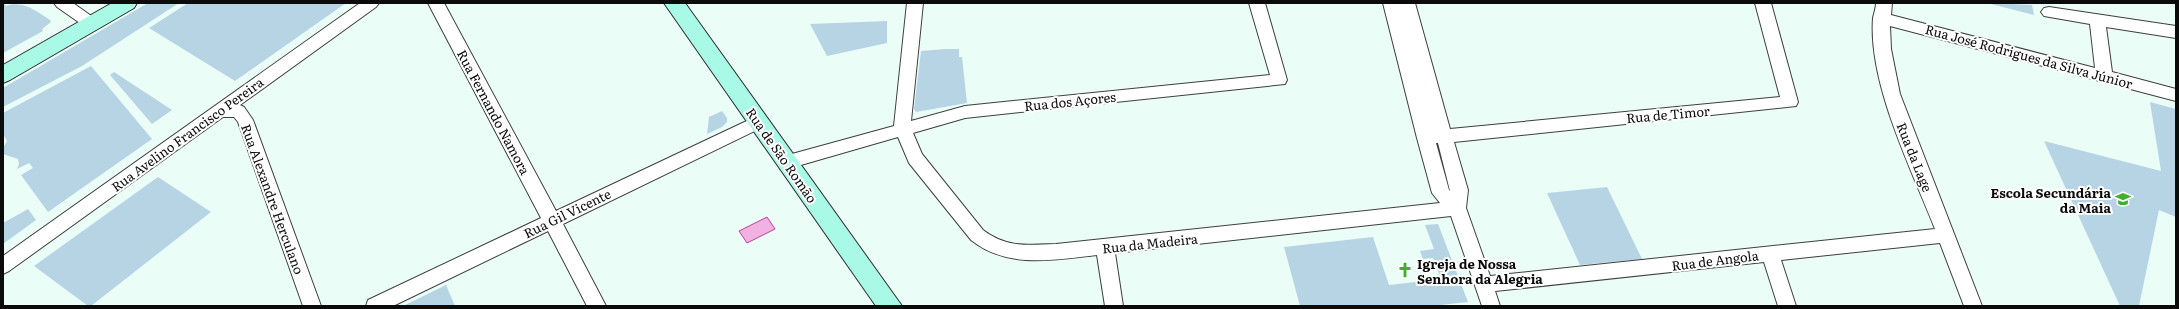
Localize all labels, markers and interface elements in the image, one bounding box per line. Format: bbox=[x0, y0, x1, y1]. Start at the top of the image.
street label: Rua José Rodrigues da Silva Júnior bbox=[1923, 19, 2136, 93]
street label: Rua Fernando Namora bbox=[453, 46, 535, 178]
street label: Rua Avelino Francisco Pereira bbox=[107, 72, 267, 196]
street label: Rua dos Açores bbox=[1023, 87, 1117, 115]
street label: Rua de Timor bbox=[1625, 101, 1711, 127]
street label: Rua de São Romão bbox=[742, 104, 822, 207]
street label: Rua da Lage bbox=[1892, 119, 1938, 195]
street label: Rua Alexandre Herculano bbox=[237, 121, 309, 277]
place label: Escola Secundária da Maia bbox=[1991, 183, 2111, 217]
street label: Rua Gil Vicente bbox=[520, 184, 614, 242]
school or university icon: Escola Secundária da Maia bbox=[2114, 190, 2132, 208]
street label: Rua da Madeira bbox=[1101, 229, 1199, 257]
street label: Rua de Angola bbox=[1670, 245, 1760, 275]
place label: Igreja de Nossa Senhora da Alegria bbox=[1417, 254, 1543, 288]
church icon: Igreja de Nossa Senhora da Alegria bbox=[1396, 261, 1414, 279]

